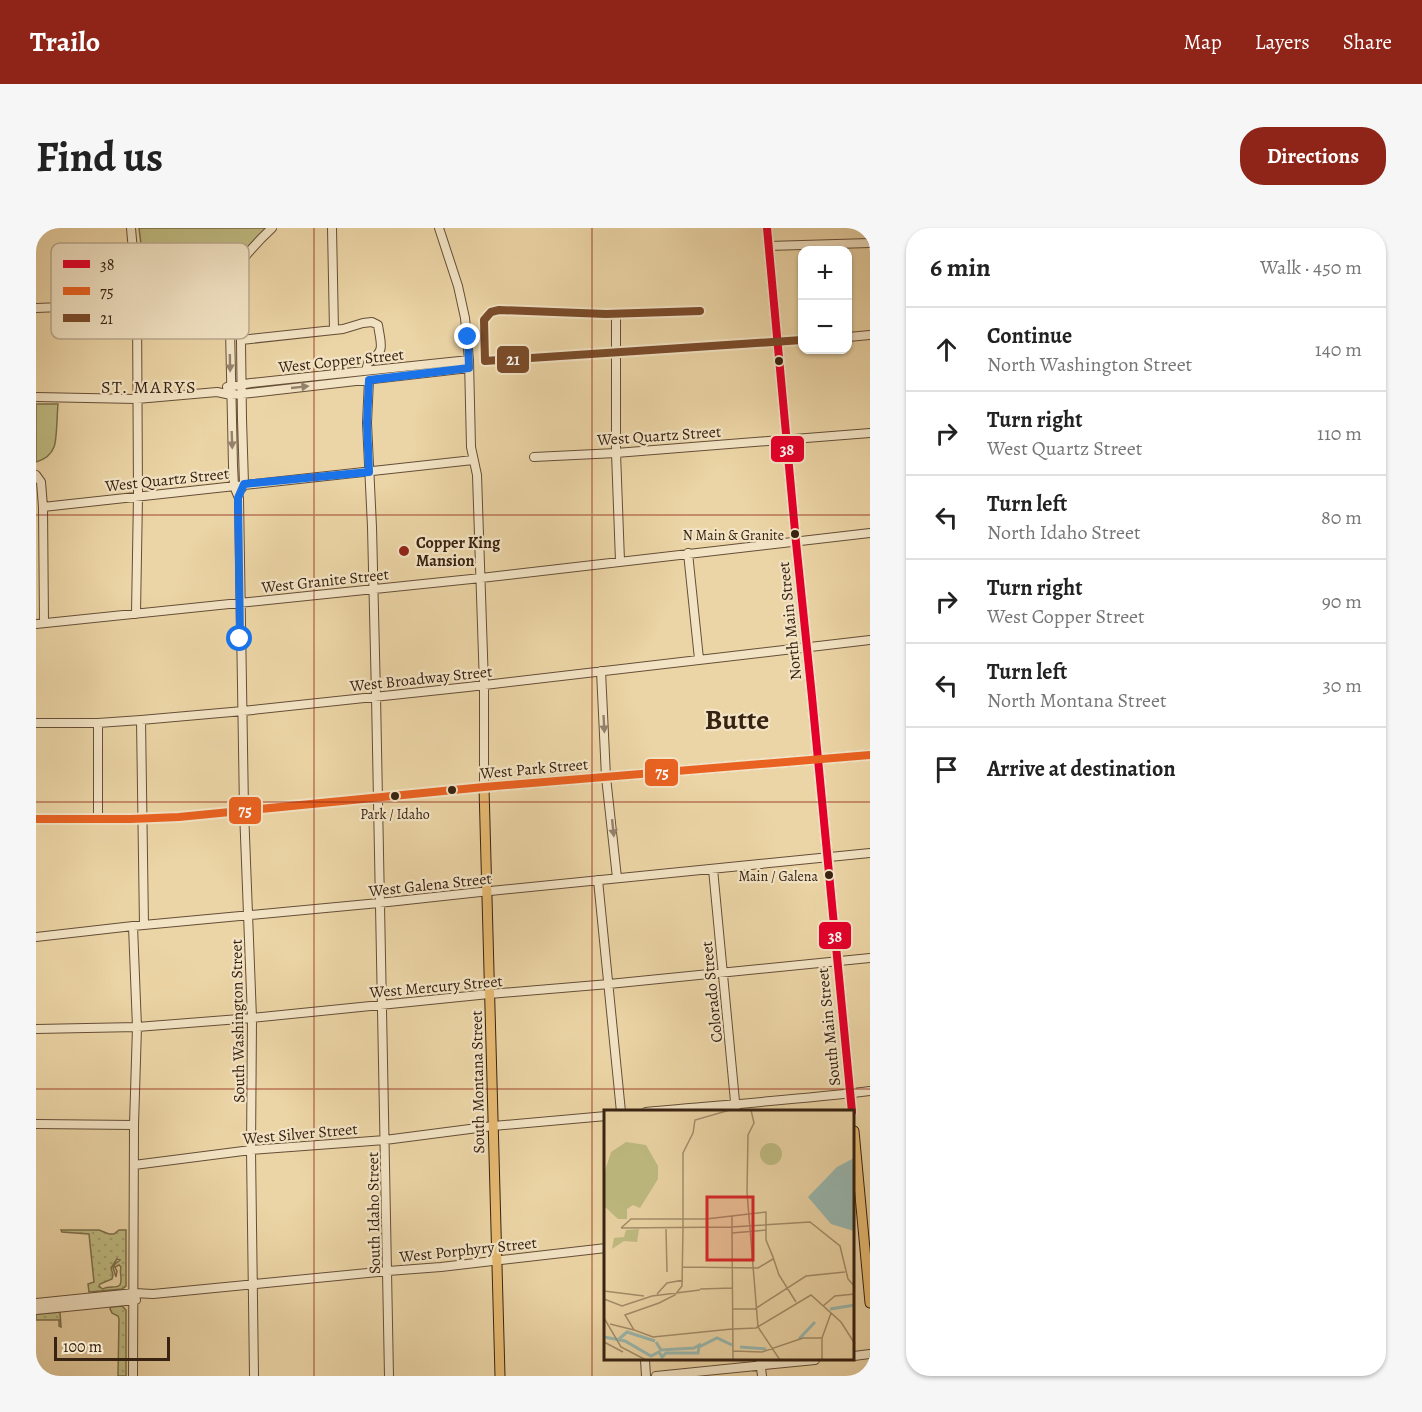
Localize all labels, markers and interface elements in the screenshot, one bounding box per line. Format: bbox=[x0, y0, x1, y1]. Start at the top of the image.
text: Trailo bbox=[30, 23, 100, 61]
text: Map bbox=[1183, 28, 1222, 56]
text: Layers bbox=[1255, 28, 1310, 56]
text: Share bbox=[1343, 28, 1392, 56]
button: Directions bbox=[1240, 127, 1386, 185]
text: Find us bbox=[36, 128, 163, 185]
legend bbox=[51, 243, 249, 339]
map controls bbox=[798, 246, 852, 354]
button: + bbox=[798, 246, 852, 300]
text: 6 min bbox=[930, 250, 991, 285]
text: 38 bbox=[100, 254, 114, 276]
text: Walk · 450 m bbox=[1260, 254, 1362, 281]
text: 75 bbox=[100, 281, 114, 303]
button: − bbox=[798, 300, 852, 354]
text: 21 bbox=[100, 308, 114, 330]
text: Continue bbox=[987, 321, 1072, 351]
route end bbox=[454, 323, 480, 349]
icon: ahead bbox=[930, 333, 963, 366]
text: 140 m bbox=[1315, 336, 1362, 363]
street label: West Copper Street bbox=[276, 343, 405, 379]
line badge: 21 bbox=[496, 345, 530, 374]
text: 21 bbox=[506, 349, 520, 371]
text: North Washington Street bbox=[987, 351, 1192, 378]
one-way arrow bbox=[225, 354, 235, 373]
unlabelled marker bbox=[773, 355, 785, 367]
district label: ST. MARYS bbox=[101, 375, 197, 399]
one-way arrow bbox=[290, 383, 309, 392]
text: Turn right bbox=[987, 405, 1083, 435]
icon: right bbox=[930, 417, 963, 450]
text: 110 m bbox=[1317, 420, 1362, 447]
street label: West Quartz Street bbox=[595, 421, 722, 451]
one-way arrow bbox=[227, 431, 236, 450]
line badge: 38 bbox=[770, 435, 805, 463]
text: West Quartz Street bbox=[987, 435, 1142, 462]
text: 38 bbox=[780, 439, 795, 461]
street label: West Quartz Street bbox=[103, 463, 230, 498]
text: Turn left bbox=[987, 489, 1067, 519]
icon: left bbox=[930, 501, 963, 534]
text: 80 m bbox=[1321, 504, 1362, 531]
text: North Idaho Street bbox=[987, 519, 1141, 546]
place label: N Main & Granite bbox=[683, 526, 784, 545]
marker: N Main & Granite bbox=[789, 528, 801, 540]
place label: Copper King Mansion bbox=[416, 532, 501, 572]
marker: Copper King Mansion bbox=[397, 544, 411, 558]
street label: North Main Street bbox=[773, 561, 807, 681]
street label: West Granite Street bbox=[259, 563, 390, 599]
text: Turn right bbox=[987, 573, 1083, 603]
icon: right bbox=[930, 585, 963, 618]
text: 90 m bbox=[1322, 588, 1362, 615]
text: West Copper Street bbox=[987, 603, 1145, 630]
route start bbox=[226, 625, 252, 651]
text: Turn left bbox=[987, 657, 1067, 687]
street label: West Broadway Street bbox=[348, 661, 493, 698]
icon: left bbox=[930, 669, 963, 702]
text: 30 m bbox=[1322, 672, 1362, 699]
text: North Montana Street bbox=[987, 687, 1167, 714]
district label: Butte bbox=[705, 701, 769, 739]
one-way arrow bbox=[599, 714, 608, 733]
street label: West Park Street bbox=[478, 753, 589, 785]
icon: arrive bbox=[930, 753, 963, 786]
text: Arrive at destination bbox=[987, 754, 1176, 784]
line badge: 75 bbox=[644, 758, 679, 787]
text: 75 bbox=[655, 762, 669, 784]
unlabelled marker bbox=[446, 784, 458, 796]
marker: Park / Idaho bbox=[389, 790, 401, 802]
line badge: 75 bbox=[228, 796, 262, 825]
text: 75 bbox=[238, 800, 252, 822]
place label: Park / Idaho bbox=[360, 805, 430, 824]
one-way arrow bbox=[608, 818, 618, 837]
place label: Main / Galena bbox=[738, 867, 818, 886]
street label: West Galena Street bbox=[367, 868, 493, 902]
marker: Main / Galena bbox=[823, 869, 835, 881]
line badge: 38 bbox=[818, 921, 852, 950]
text: 38 bbox=[828, 926, 843, 948]
street label: South Washington Street bbox=[226, 939, 250, 1103]
street label: Colorado Street bbox=[696, 940, 728, 1044]
street label: South Main Street bbox=[812, 967, 846, 1087]
street label: West Mercury Street bbox=[368, 970, 504, 1004]
street label: South Montana Street bbox=[466, 1010, 490, 1154]
inset map bbox=[604, 1110, 855, 1361]
street label: West Silver Street bbox=[241, 1118, 358, 1150]
street label: South Idaho Street bbox=[362, 1152, 386, 1274]
street label: West Porphyry Street bbox=[397, 1232, 538, 1268]
scale bar bbox=[54, 1334, 170, 1362]
text: 100 m bbox=[63, 1336, 102, 1358]

